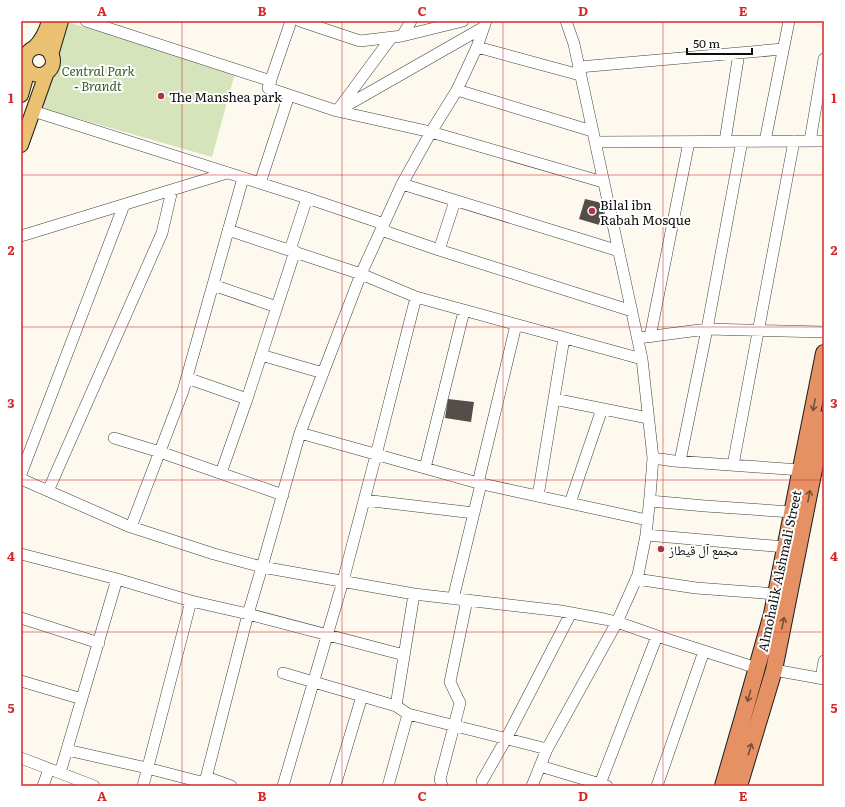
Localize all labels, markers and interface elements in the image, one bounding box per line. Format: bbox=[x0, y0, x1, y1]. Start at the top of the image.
text: A bbox=[97, 1, 107, 20]
text: B bbox=[258, 1, 267, 20]
text: C bbox=[417, 1, 427, 20]
text: D bbox=[578, 1, 588, 20]
text: E bbox=[739, 1, 748, 20]
scale bar bbox=[687, 30, 752, 56]
text: 50 m bbox=[693, 34, 720, 52]
park label: Central Park - Brandt bbox=[61, 61, 135, 95]
place label: The Manshea park bbox=[169, 87, 283, 106]
text: 1 bbox=[8, 88, 14, 107]
text: 1 bbox=[831, 88, 837, 107]
marker: The Manshea park bbox=[156, 91, 166, 101]
place label: Bilal ibn Rabah Mosque bbox=[600, 195, 691, 229]
marker: Bilal ibn Rabah Mosque bbox=[587, 206, 597, 216]
text: 2 bbox=[8, 240, 15, 259]
text: 2 bbox=[831, 240, 838, 259]
text: 3 bbox=[7, 393, 15, 412]
text: 3 bbox=[830, 393, 838, 412]
one-way arrow bbox=[809, 398, 817, 411]
street label: Almohalik Alshmali Street bbox=[753, 488, 806, 654]
one-way arrow bbox=[805, 489, 813, 502]
place label: مجمع آل قيطاز bbox=[668, 540, 738, 560]
marker: مجمع آل قيطاز bbox=[656, 544, 666, 554]
text: 4 bbox=[7, 546, 15, 565]
text: 4 bbox=[830, 546, 838, 565]
one-way arrow bbox=[779, 617, 787, 630]
one-way arrow bbox=[745, 689, 752, 702]
text: 5 bbox=[7, 698, 15, 717]
text: 5 bbox=[830, 698, 838, 717]
one-way arrow bbox=[747, 742, 754, 755]
text: A bbox=[97, 786, 107, 805]
text: B bbox=[258, 786, 267, 805]
text: C bbox=[417, 786, 427, 805]
text: D bbox=[578, 786, 588, 805]
text: E bbox=[739, 786, 748, 805]

